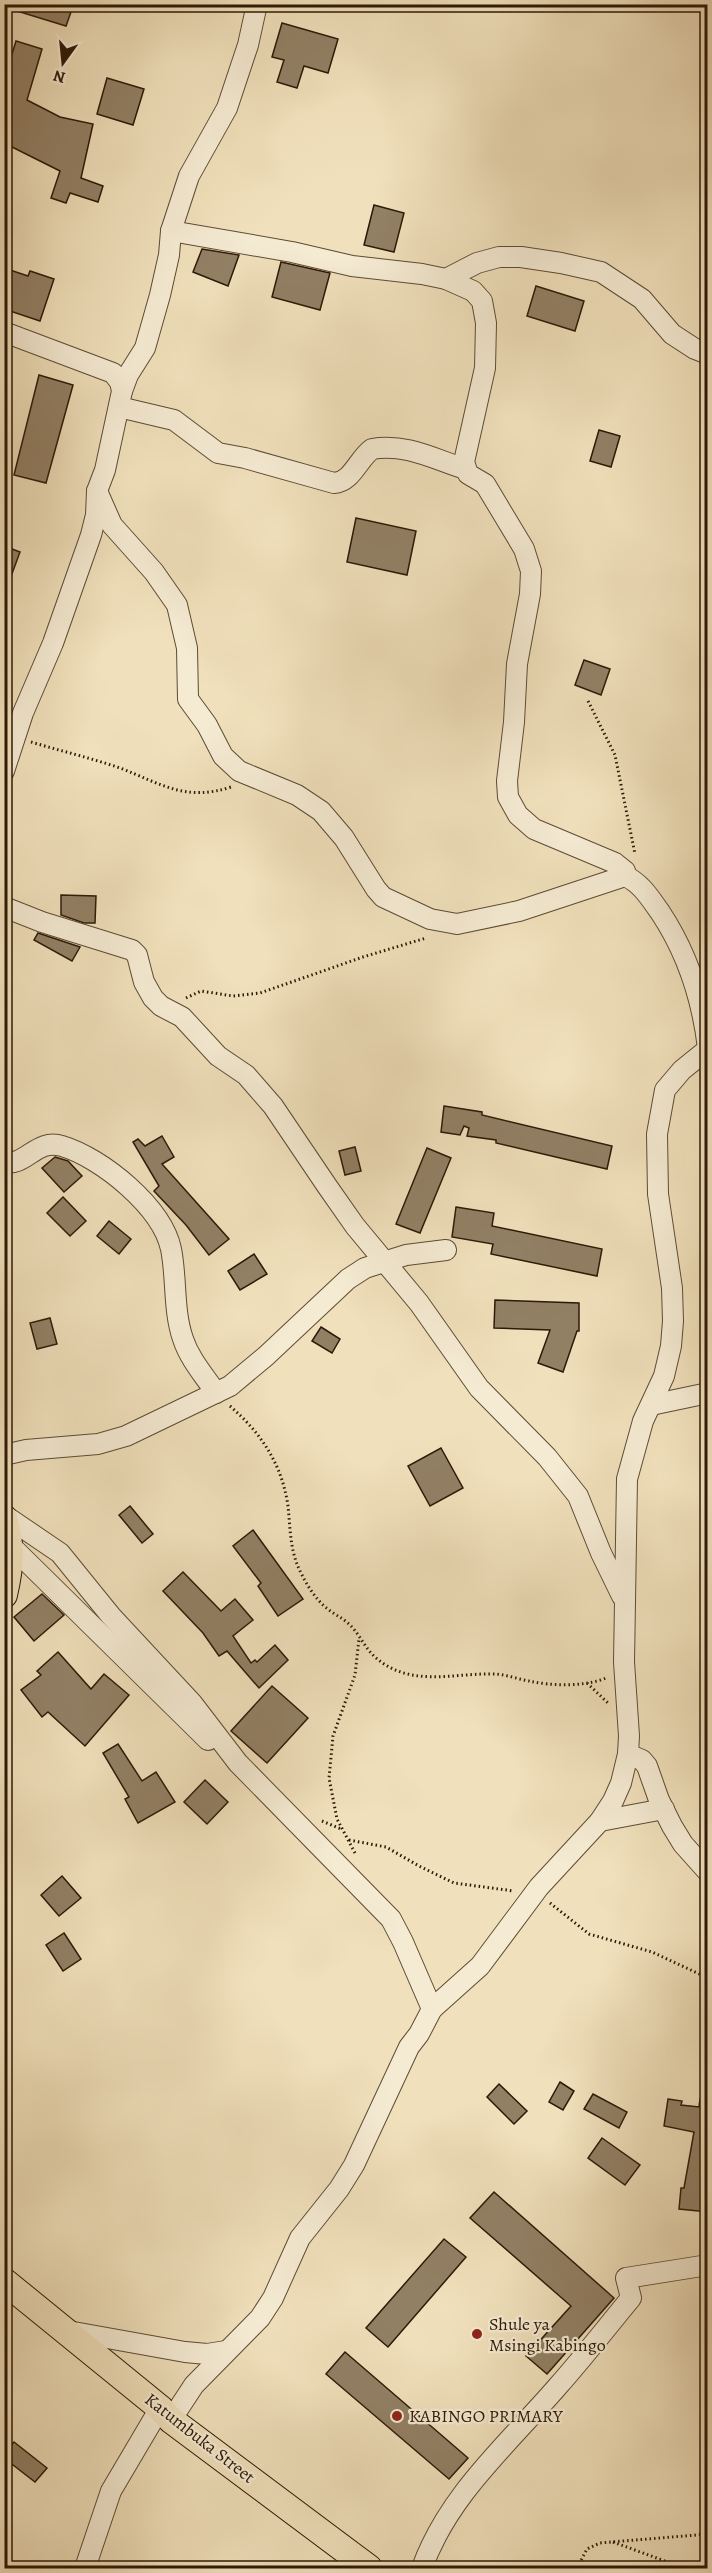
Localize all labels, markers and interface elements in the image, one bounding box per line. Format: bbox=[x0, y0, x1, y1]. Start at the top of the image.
north arrow bbox=[33, 33, 93, 93]
text: N bbox=[51, 64, 68, 89]
place label: Shule ya Msingi Kabingo bbox=[489, 2312, 606, 2357]
marker: Shule ya Msingi Kabingo bbox=[470, 2327, 484, 2341]
street label: Katumbuka Street bbox=[140, 2387, 260, 2489]
place label: KABINGO PRIMARY bbox=[409, 2404, 564, 2428]
marker: KABINGO PRIMARY bbox=[390, 2409, 404, 2423]

